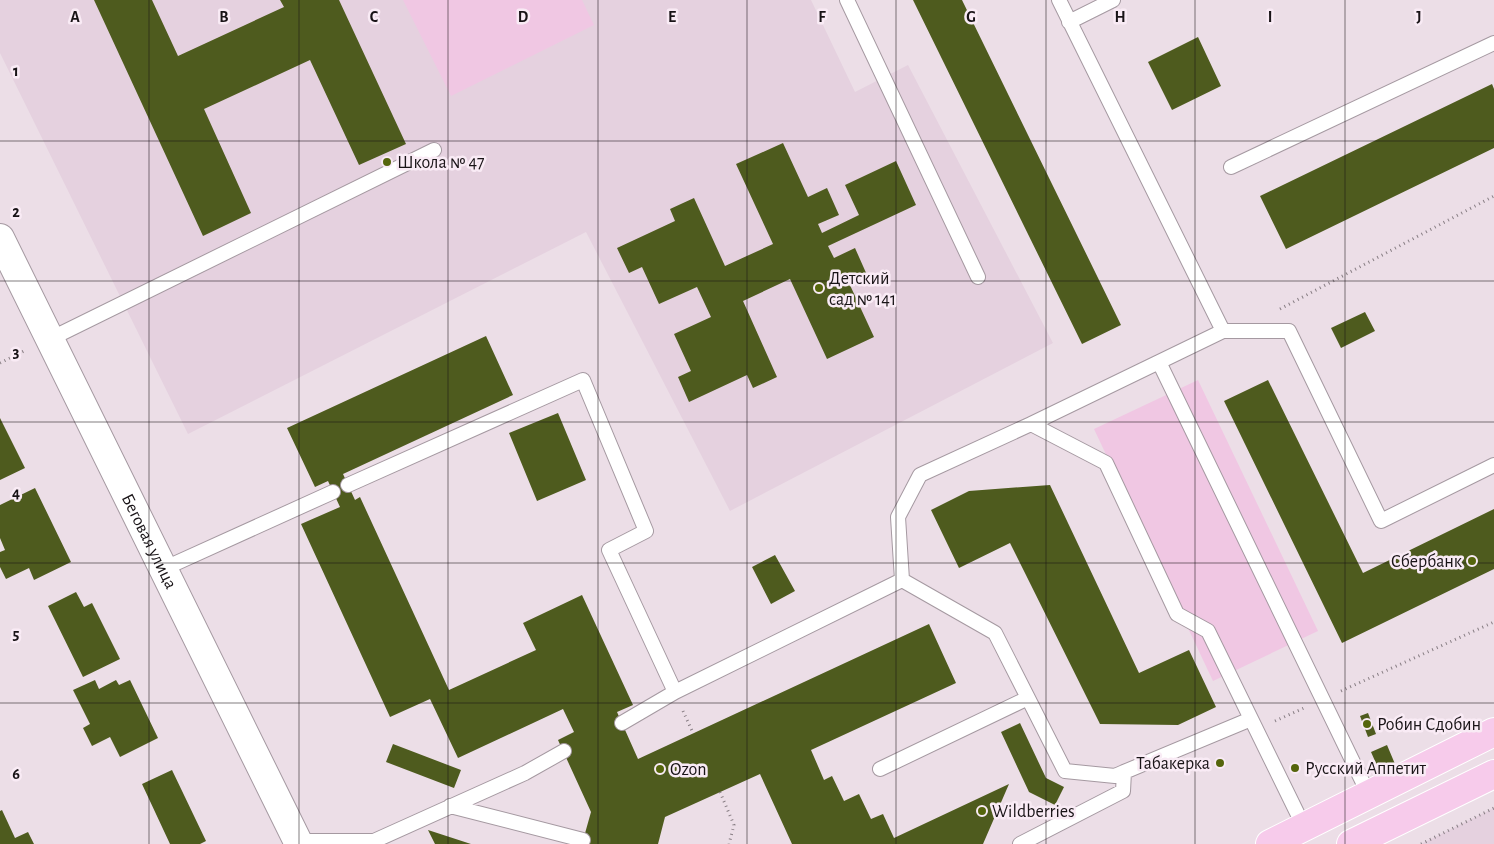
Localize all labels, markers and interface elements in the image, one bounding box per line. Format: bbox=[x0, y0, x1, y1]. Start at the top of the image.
text: A bbox=[70, 9, 80, 25]
text: B bbox=[219, 9, 229, 25]
text: C bbox=[370, 9, 379, 25]
text: D bbox=[518, 9, 529, 25]
text: E bbox=[668, 9, 676, 25]
text: F bbox=[818, 9, 826, 25]
text: G bbox=[966, 9, 976, 25]
text: H bbox=[1114, 9, 1126, 25]
text: I bbox=[1268, 9, 1272, 25]
text: J bbox=[1416, 9, 1422, 25]
text: 1 bbox=[13, 63, 19, 79]
place label: Школа № 47 bbox=[397, 154, 485, 172]
marker: Школа № 47 bbox=[381, 156, 393, 168]
text: 2 bbox=[12, 204, 20, 220]
place label: Детский сад № 141 bbox=[829, 270, 896, 309]
marker: Детский сад № 141 bbox=[813, 282, 825, 294]
text: 3 bbox=[13, 344, 20, 360]
text: 4 bbox=[12, 485, 20, 501]
street label: Беговая улица bbox=[118, 491, 180, 592]
place label: Сбербанк bbox=[1391, 552, 1463, 571]
marker: Сбербанк bbox=[1466, 555, 1478, 567]
text: 5 bbox=[13, 626, 20, 642]
place label: Робин Сдобин bbox=[1377, 715, 1481, 734]
marker: Робин Сдобин bbox=[1361, 718, 1373, 730]
place label: Табакерка bbox=[1136, 754, 1210, 773]
marker: Табакерка bbox=[1214, 757, 1226, 769]
place label: Русский Аппетит bbox=[1305, 760, 1427, 778]
place label: Ozon bbox=[670, 761, 707, 779]
marker: Русский Аппетит bbox=[1289, 762, 1301, 774]
marker: Ozon bbox=[654, 763, 666, 775]
text: 6 bbox=[12, 766, 20, 782]
place label: Wildberries bbox=[992, 803, 1075, 821]
marker: Wildberries bbox=[976, 805, 988, 817]

